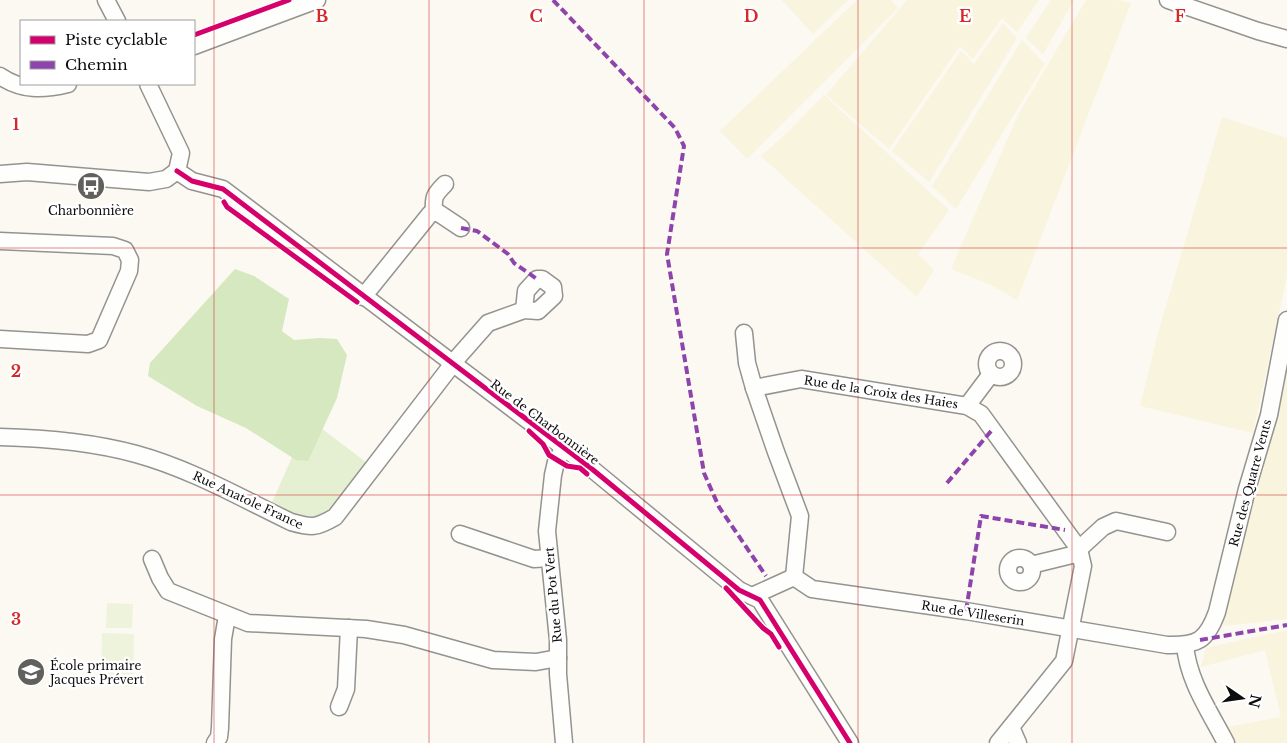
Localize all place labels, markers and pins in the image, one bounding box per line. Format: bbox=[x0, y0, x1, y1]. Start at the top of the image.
bus stop icon: Charbonnière bbox=[76, 171, 106, 201]
place label: Charbonnière bbox=[48, 203, 134, 218]
school or university icon: École primaire Jacques Prévert bbox=[16, 657, 46, 687]
place label: École primaire Jacques Prévert bbox=[48, 657, 144, 687]

